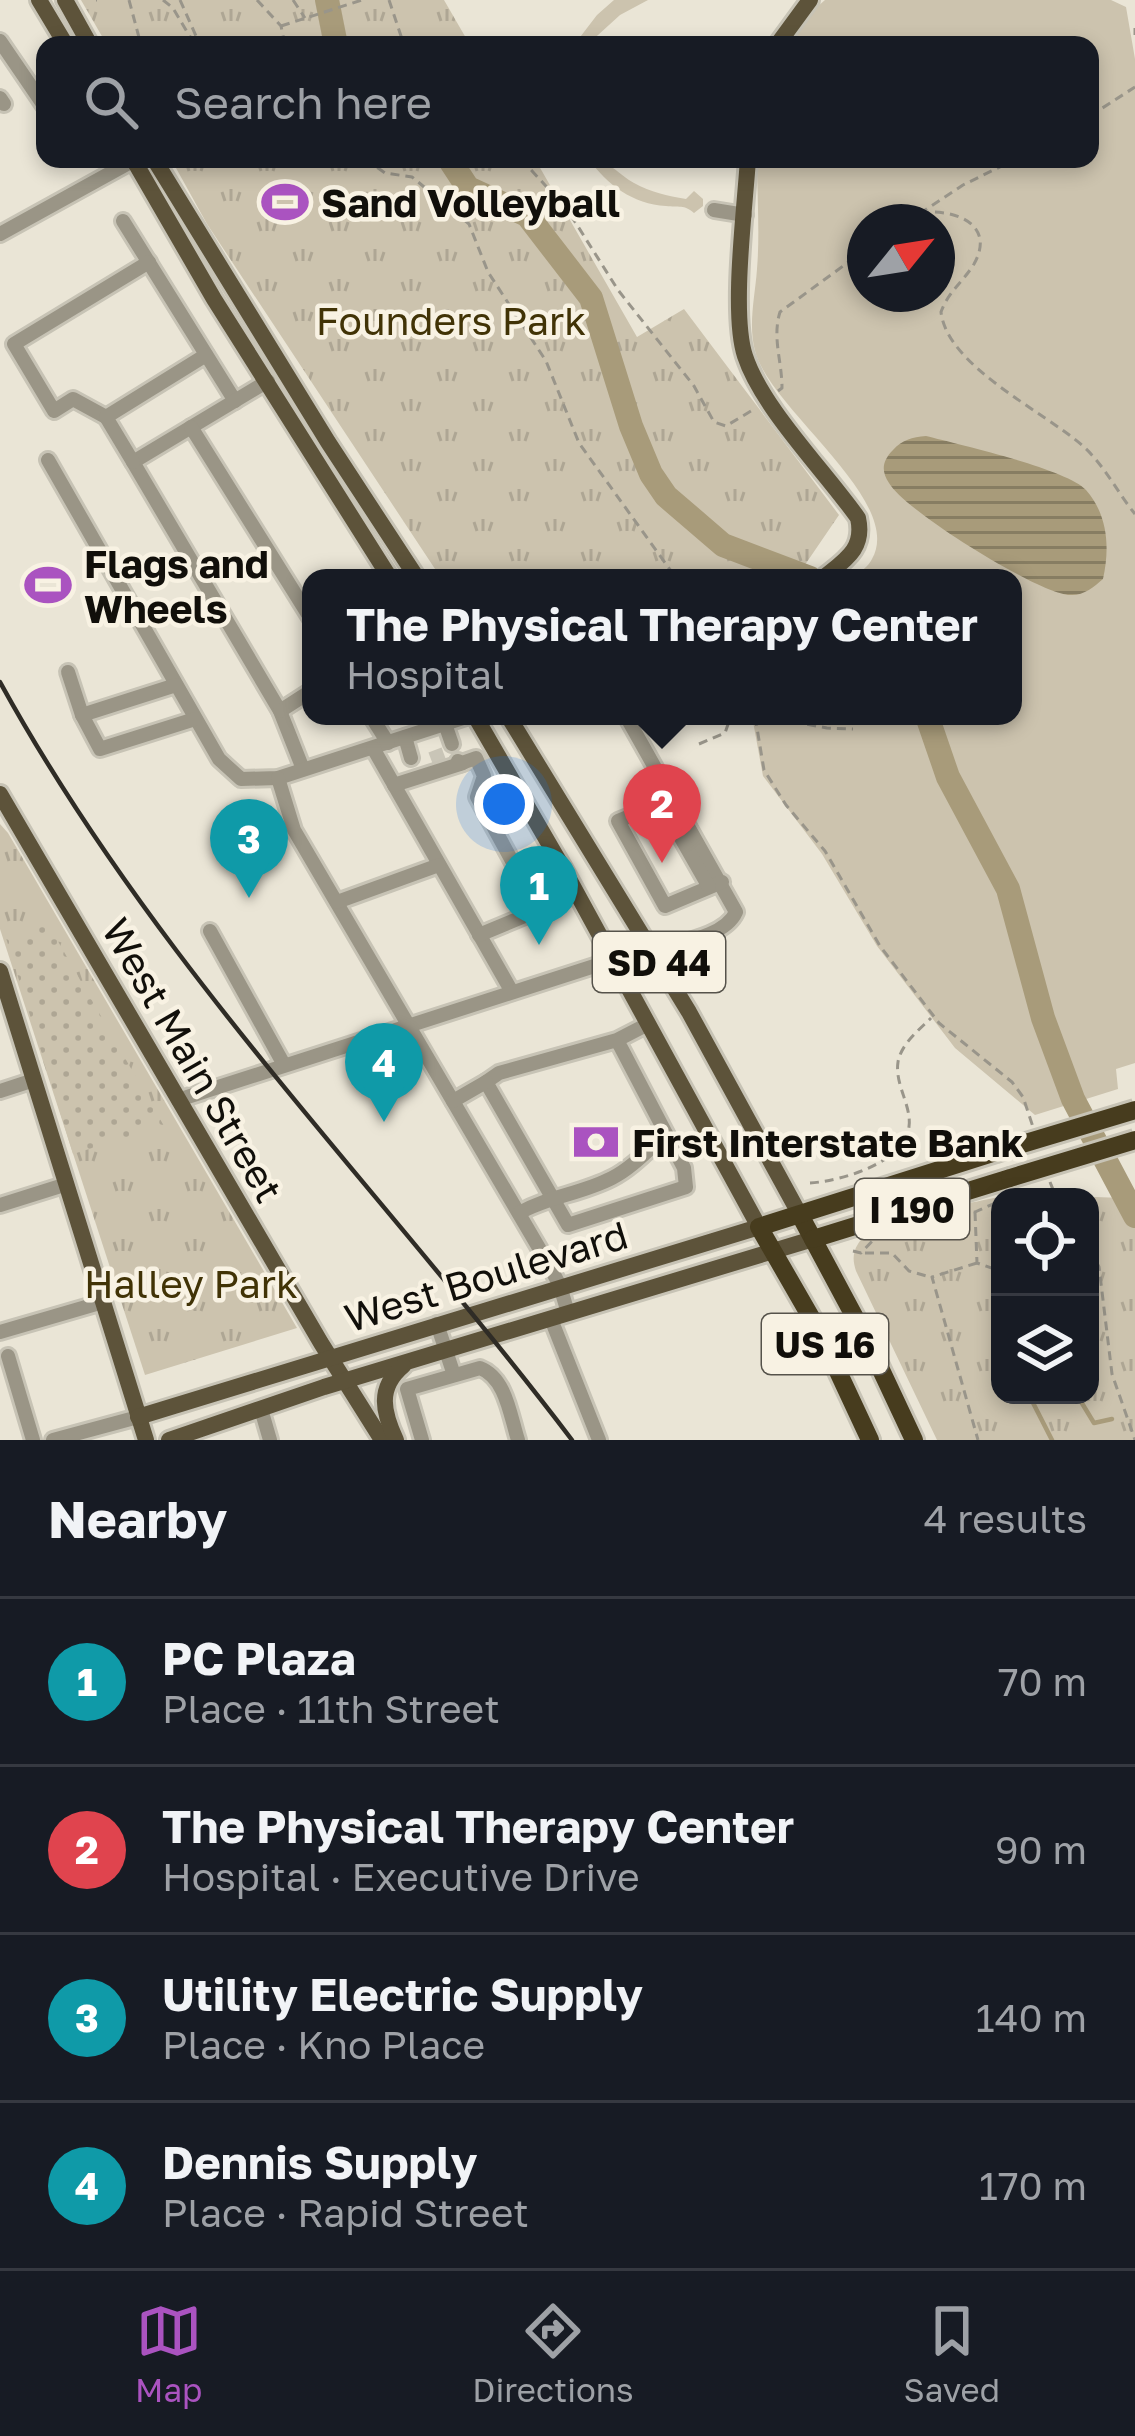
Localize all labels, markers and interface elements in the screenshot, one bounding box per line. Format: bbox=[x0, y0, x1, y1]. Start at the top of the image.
search box bbox=[36, 36, 1099, 168]
icon: search bbox=[78, 69, 144, 135]
text: Search here bbox=[174, 75, 432, 129]
sports icon: Sand Volleyball bbox=[260, 177, 310, 227]
place label: Sand Volleyball bbox=[321, 179, 620, 226]
north arrow bbox=[847, 204, 955, 312]
park label: Founders Park bbox=[316, 297, 586, 344]
place label: Flags and Wheels bbox=[84, 540, 269, 632]
sports icon: Flags and Wheels bbox=[23, 560, 73, 610]
popup bbox=[302, 569, 1022, 725]
text: The Physical Therapy Center bbox=[346, 597, 978, 651]
text: Hospital bbox=[346, 651, 504, 698]
pin: 2 bbox=[623, 764, 701, 863]
your location bbox=[474, 774, 534, 834]
pin: 3 bbox=[210, 799, 288, 898]
pin: 1 bbox=[500, 846, 578, 945]
street label: West Main Street bbox=[93, 910, 293, 1210]
road number: SD 44 bbox=[593, 932, 725, 992]
pin: 4 bbox=[345, 1023, 423, 1122]
bank icon: First Interstate Bank bbox=[571, 1117, 621, 1167]
place label: First Interstate Bank bbox=[632, 1119, 1024, 1166]
road number: I 190 bbox=[855, 1179, 969, 1239]
map controls bbox=[991, 1188, 1099, 1404]
button: locate bbox=[991, 1188, 1099, 1296]
street label: West Boulevard bbox=[339, 1211, 633, 1341]
park label: Halley Park bbox=[84, 1260, 298, 1307]
button: layers bbox=[991, 1296, 1099, 1404]
road number: US 16 bbox=[762, 1314, 888, 1374]
text: Nearby bbox=[48, 1488, 227, 1549]
text: 4 results bbox=[924, 1495, 1087, 1542]
text: PC Plaza bbox=[162, 1631, 356, 1685]
text: 1 bbox=[77, 1658, 97, 1705]
text: 70 m bbox=[998, 1658, 1087, 1705]
text: Place · 11th Street bbox=[162, 1685, 500, 1732]
text: The Physical Therapy Center bbox=[162, 1799, 794, 1853]
text: 2 bbox=[75, 1826, 99, 1873]
text: 90 m bbox=[995, 1826, 1087, 1873]
text: Hospital · Executive Drive bbox=[162, 1853, 640, 1900]
text: Utility Electric Supply bbox=[162, 1967, 643, 2021]
text: 3 bbox=[75, 1994, 99, 2041]
text: 140 m bbox=[976, 1994, 1087, 2041]
text: Place · Kno Place bbox=[162, 2021, 485, 2068]
text: Dennis Supply bbox=[162, 2135, 477, 2189]
text: 4 bbox=[75, 2162, 99, 2209]
text: 170 m bbox=[979, 2162, 1087, 2209]
text: Place · Rapid Street bbox=[162, 2189, 529, 2236]
tab: Map bbox=[135, 2298, 202, 2409]
tab: Directions bbox=[472, 2298, 634, 2409]
tab: Saved bbox=[904, 2298, 1000, 2409]

